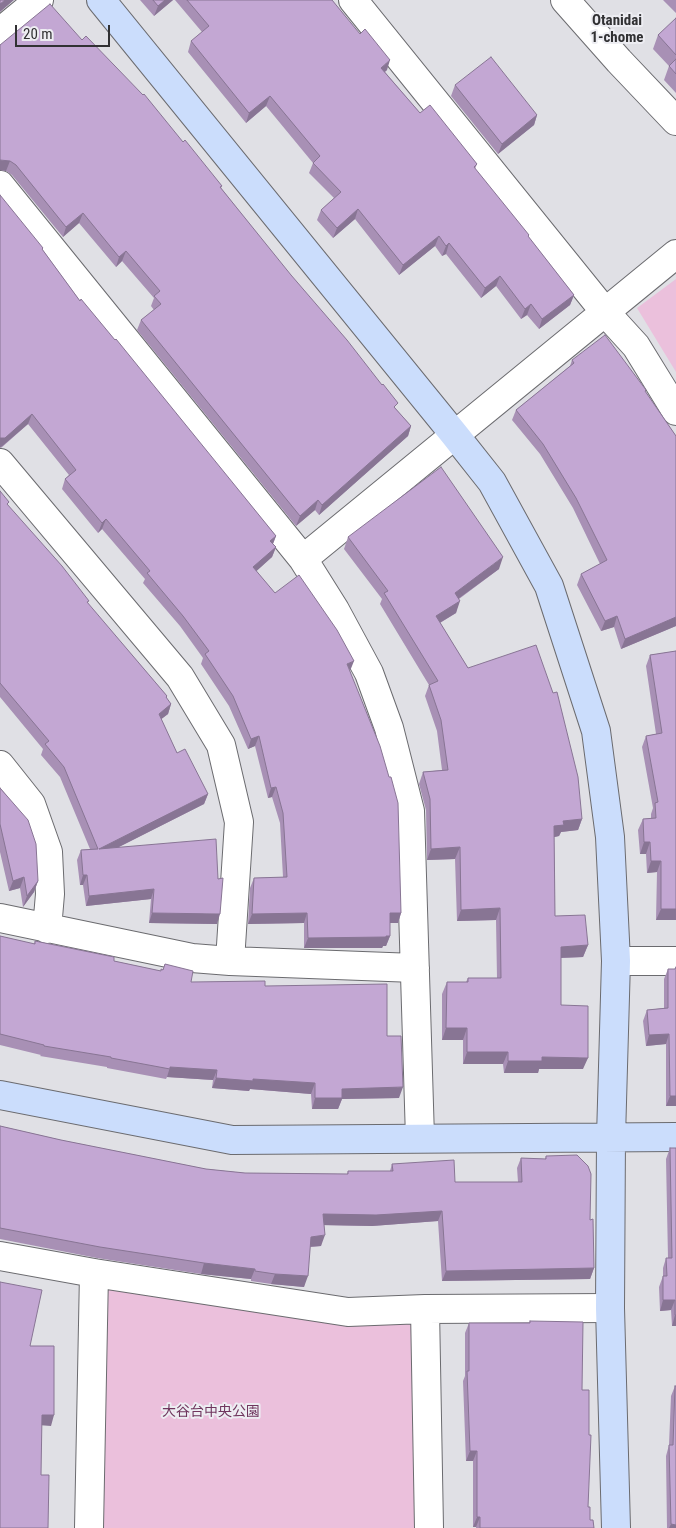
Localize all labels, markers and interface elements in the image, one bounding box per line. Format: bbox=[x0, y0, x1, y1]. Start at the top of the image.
district label: Otanidai 1-chome bbox=[590, 12, 644, 47]
scale bar bbox=[18, 15, 112, 47]
text: 20 m bbox=[23, 25, 53, 43]
park label: 大谷台中央公園 bbox=[162, 1404, 260, 1420]

